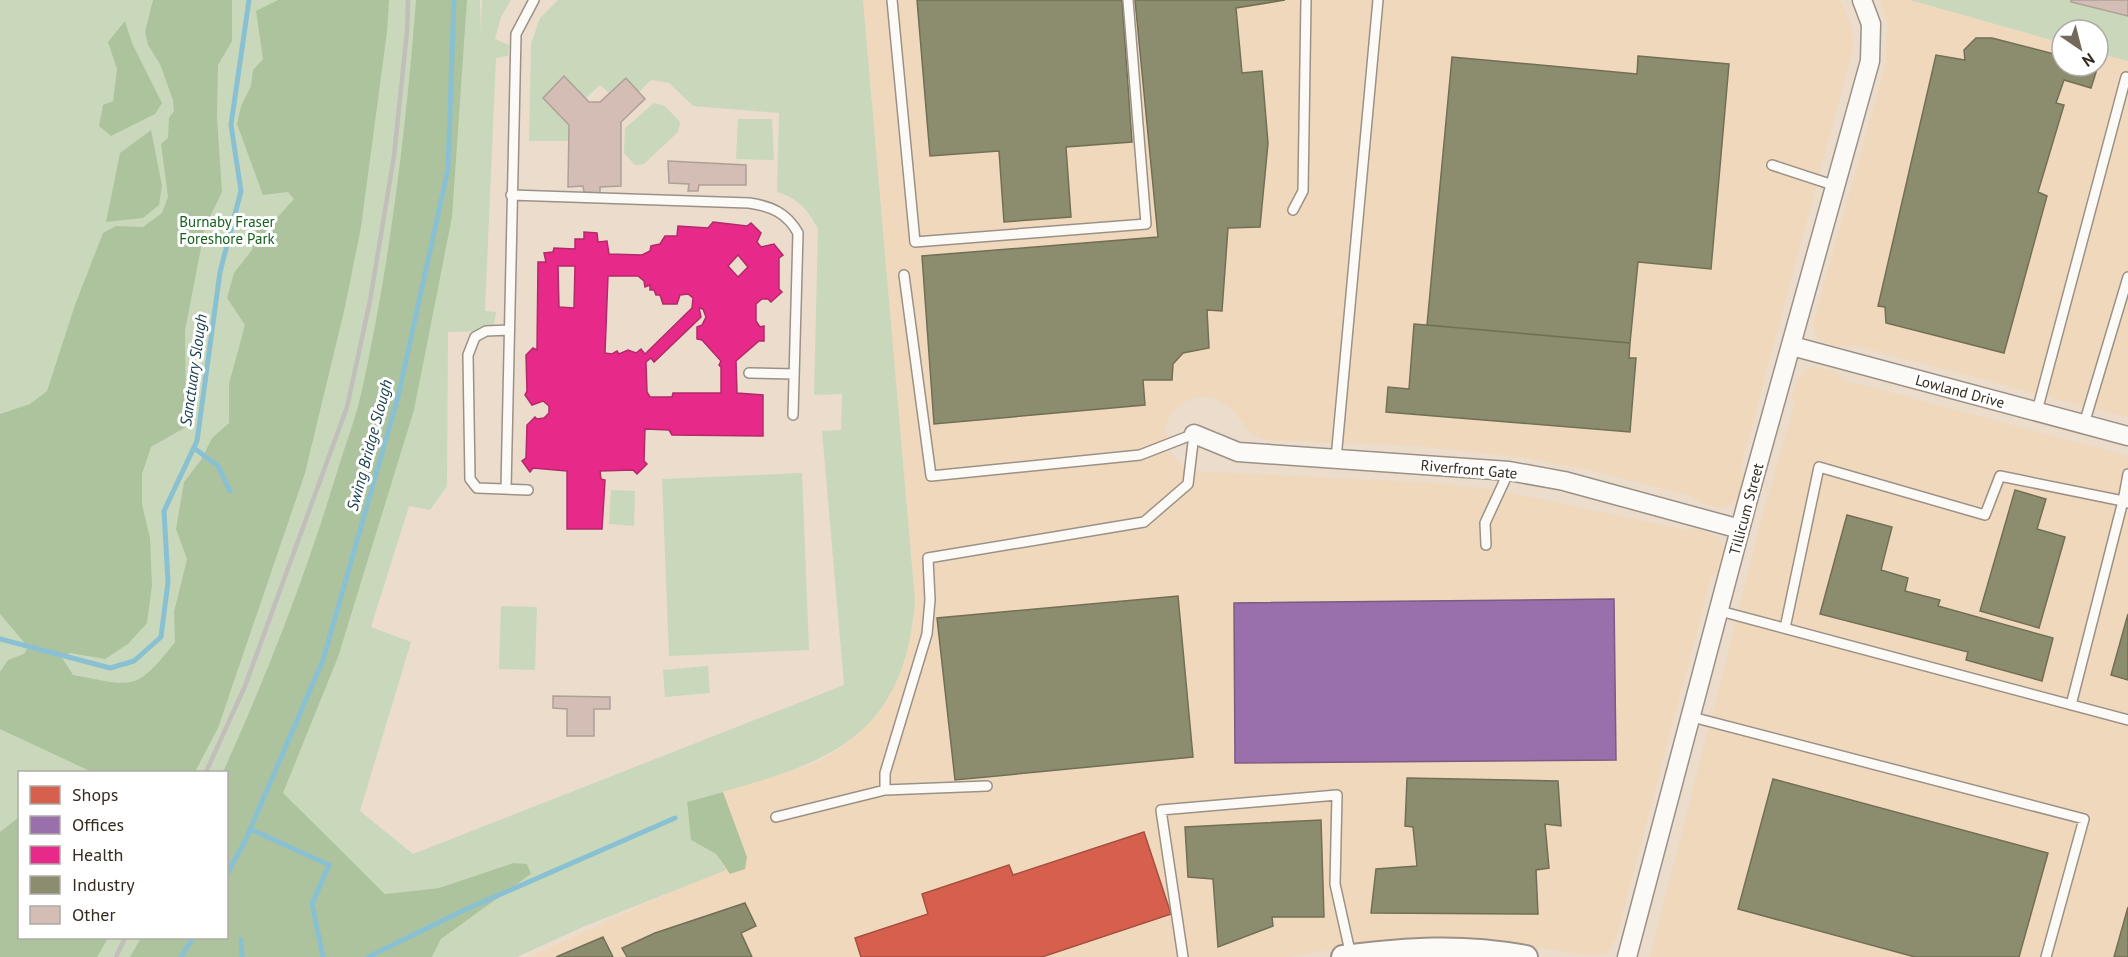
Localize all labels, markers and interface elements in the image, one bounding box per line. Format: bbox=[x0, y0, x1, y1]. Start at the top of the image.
north arrow bbox=[2050, 18, 2110, 78]
text: N bbox=[2079, 49, 2099, 71]
park label: Burnaby Fraser Foreshore Park bbox=[179, 212, 276, 248]
water label: Sanctuary Slough bbox=[175, 313, 211, 427]
street label: Lowland Drive bbox=[1913, 370, 2007, 412]
water label: Swing Bridge Slough bbox=[342, 377, 396, 513]
street label: Riverfront Gate bbox=[1420, 455, 1518, 483]
street label: Tillicum Street bbox=[1725, 461, 1767, 557]
legend bbox=[18, 771, 228, 939]
text: Shops bbox=[72, 783, 118, 806]
text: Offices bbox=[72, 813, 124, 836]
text: Health bbox=[72, 843, 123, 866]
text: Industry bbox=[72, 873, 135, 896]
text: Other bbox=[72, 903, 116, 926]

